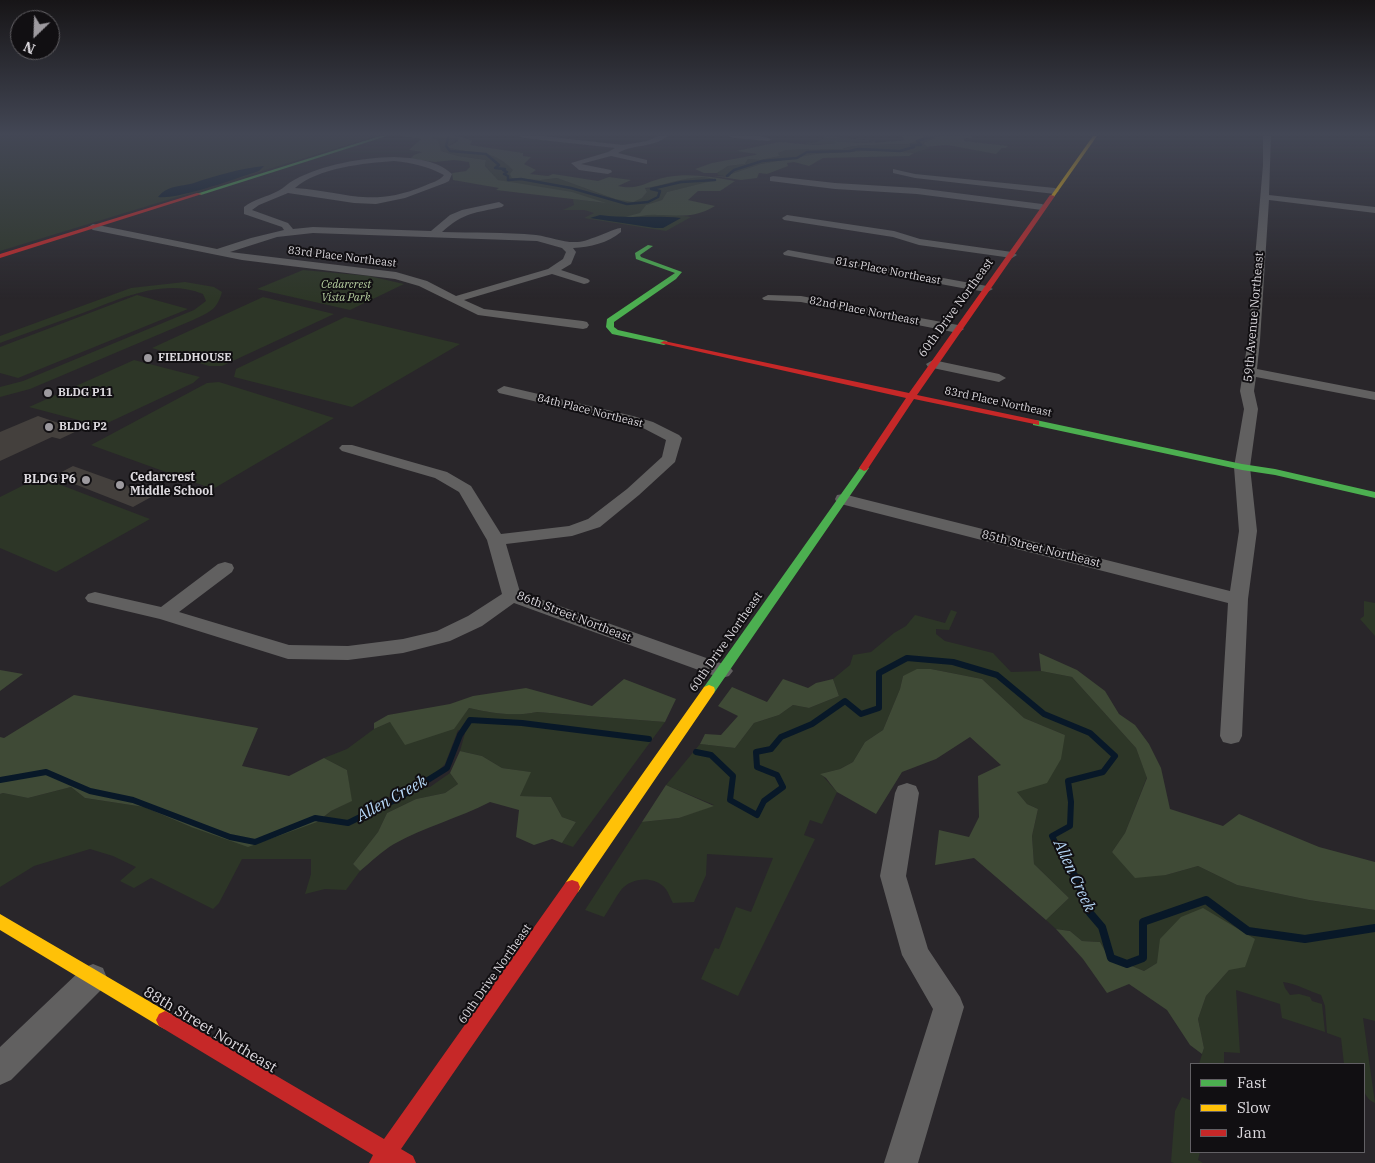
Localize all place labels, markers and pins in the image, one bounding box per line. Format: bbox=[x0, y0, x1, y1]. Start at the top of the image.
place label: FIELDHOUSE bbox=[158, 351, 232, 365]
marker: FIELDHOUSE bbox=[142, 352, 154, 364]
place label: BLDG P11 bbox=[58, 386, 113, 400]
marker: BLDG P11 bbox=[42, 387, 54, 399]
place label: BLDG P2 bbox=[59, 420, 107, 434]
marker: BLDG P2 bbox=[43, 421, 55, 433]
place label: Cedarcrest Middle School bbox=[130, 471, 213, 499]
place label: BLDG P6 bbox=[24, 473, 76, 487]
marker: BLDG P6 bbox=[80, 474, 92, 486]
marker: Cedarcrest Middle School bbox=[114, 479, 126, 491]

